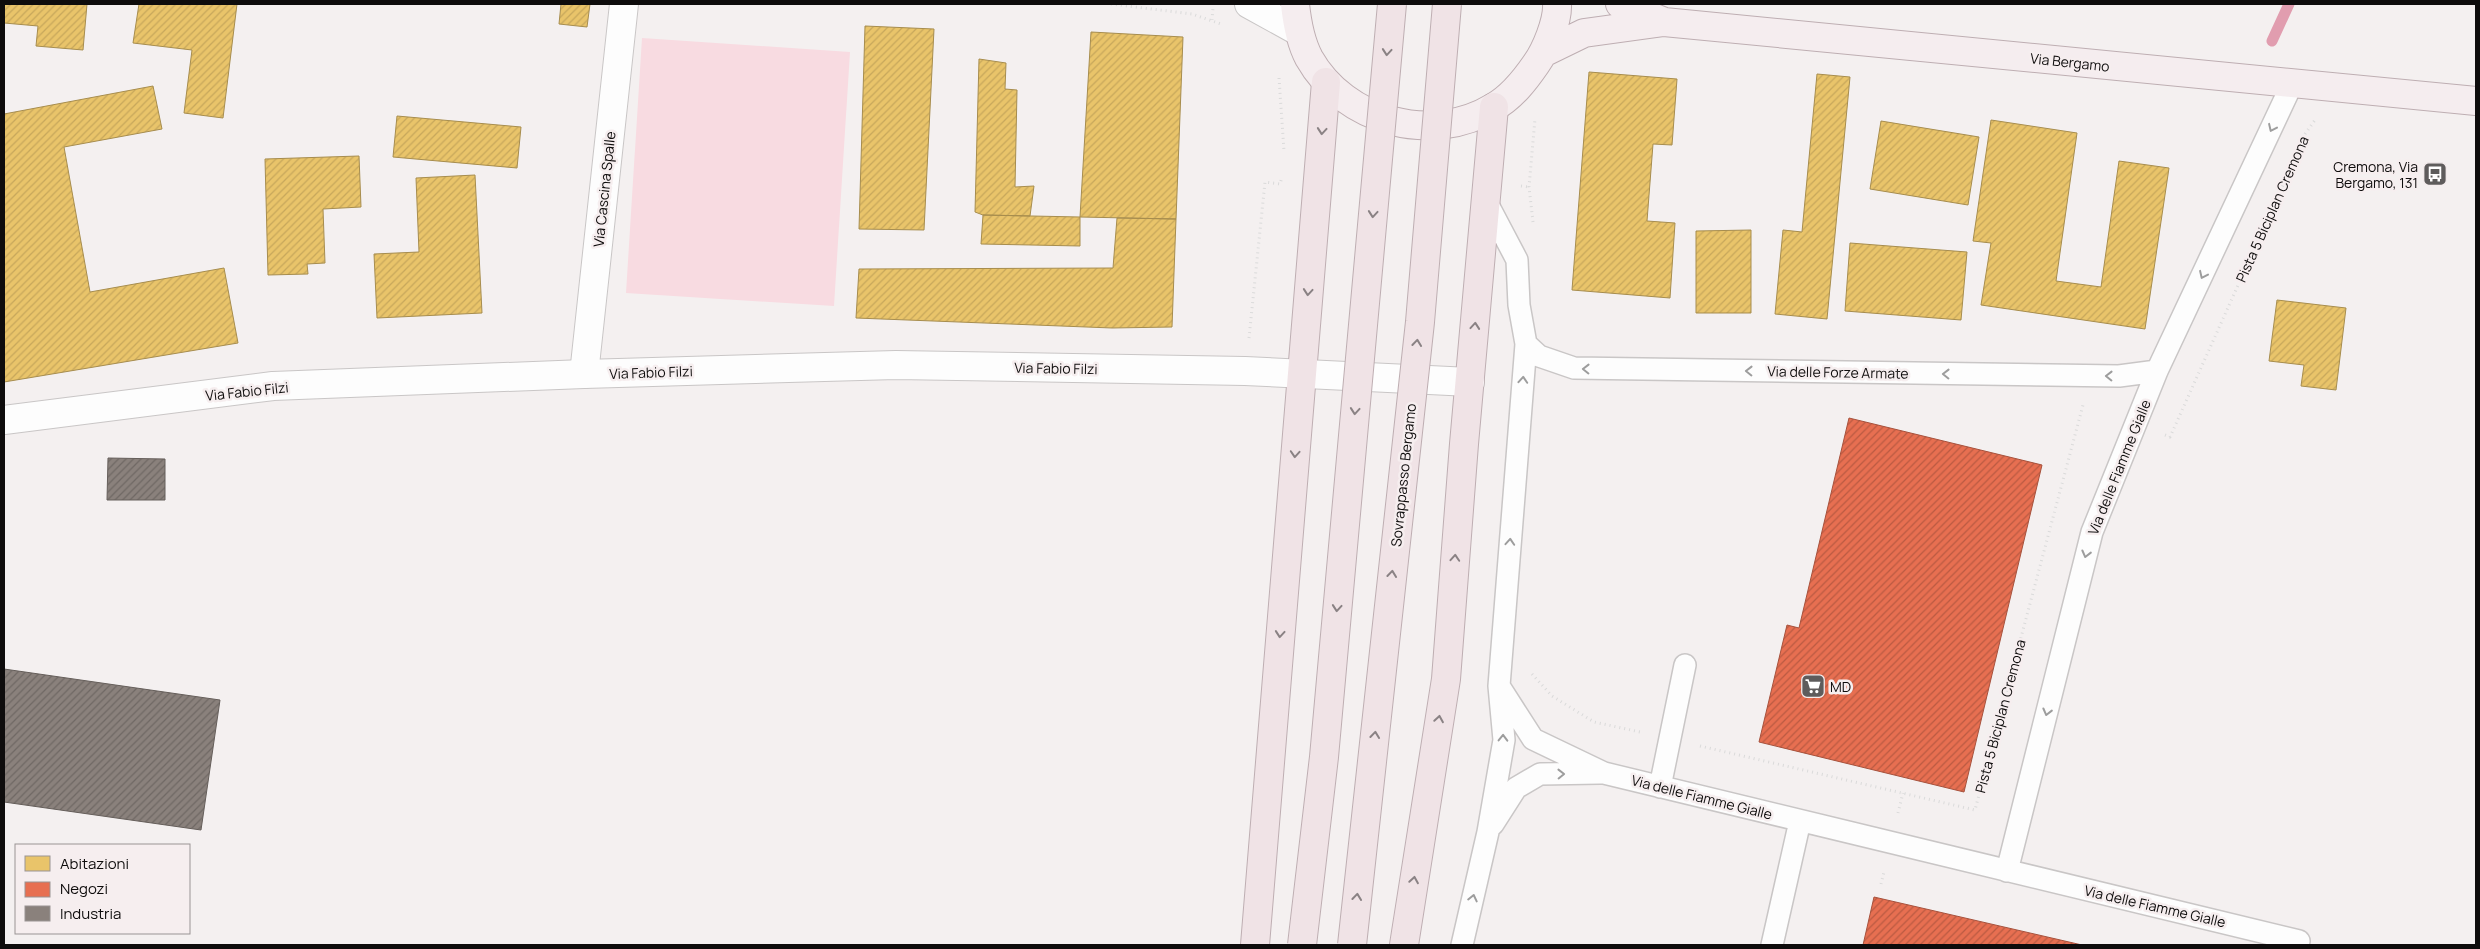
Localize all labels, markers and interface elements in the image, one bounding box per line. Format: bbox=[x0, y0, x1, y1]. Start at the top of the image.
street label: Via Bergamo bbox=[2029, 48, 2111, 76]
one-way arrow bbox=[1382, 49, 1393, 57]
one-way arrow bbox=[2267, 123, 2278, 132]
one-way arrow bbox=[1317, 127, 1328, 135]
street label: Via Cascina Spalle bbox=[588, 130, 620, 248]
street label: Pista 5 Biciplan Cremona bbox=[2231, 133, 2313, 285]
place label: Cremona, Via Bergamo, 131 bbox=[2333, 157, 2418, 192]
bus stop icon: Cremona, Via Bergamo, 131 bbox=[2422, 161, 2448, 187]
one-way arrow bbox=[1368, 210, 1379, 218]
one-way arrow bbox=[2198, 270, 2209, 279]
one-way arrow bbox=[1303, 289, 1314, 297]
one-way arrow bbox=[1469, 322, 1480, 330]
one-way arrow bbox=[1411, 338, 1422, 346]
street label: Via Fabio Filzi bbox=[1014, 358, 1098, 378]
street label: Via Fabio Filzi bbox=[609, 361, 693, 383]
street label: Via delle Forze Armate bbox=[1767, 361, 1909, 383]
one-way arrow bbox=[1582, 363, 1590, 374]
one-way arrow bbox=[1745, 366, 1752, 376]
one-way arrow bbox=[1942, 369, 1950, 379]
one-way arrow bbox=[2105, 371, 2112, 381]
one-way arrow bbox=[1517, 375, 1528, 383]
street label: Via Fabio Filzi bbox=[205, 377, 289, 405]
street label: Via delle Fiamme Gialle bbox=[2083, 396, 2155, 538]
street label: Sovrappasso Bergamo bbox=[1386, 402, 1420, 548]
one-way arrow bbox=[1350, 407, 1361, 415]
one-way arrow bbox=[1290, 451, 1301, 459]
one-way arrow bbox=[1505, 537, 1516, 545]
one-way arrow bbox=[2082, 549, 2092, 558]
one-way arrow bbox=[1449, 553, 1460, 561]
one-way arrow bbox=[1387, 569, 1398, 577]
one-way arrow bbox=[1332, 604, 1343, 612]
one-way arrow bbox=[1275, 630, 1286, 638]
street label: Pista 5 Biciplan Cremona bbox=[1970, 637, 2030, 795]
supermarket icon: MD bbox=[1800, 673, 1826, 699]
place label: MD bbox=[1830, 677, 1851, 696]
one-way arrow bbox=[2042, 707, 2053, 716]
one-way arrow bbox=[1434, 715, 1444, 724]
one-way arrow bbox=[1369, 731, 1380, 739]
one-way arrow bbox=[1498, 734, 1508, 742]
one-way arrow bbox=[1557, 768, 1565, 779]
street label: Via delle Fiamme Gialle bbox=[1630, 770, 1774, 824]
legend bbox=[15, 844, 190, 934]
text: Abitazioni bbox=[60, 853, 129, 874]
one-way arrow bbox=[1409, 875, 1419, 884]
text: Negozi bbox=[60, 878, 108, 899]
street label: Via delle Fiamme Gialle bbox=[2082, 880, 2228, 932]
one-way arrow bbox=[1351, 892, 1362, 900]
one-way arrow bbox=[1467, 893, 1478, 902]
text: Industria bbox=[60, 903, 121, 924]

